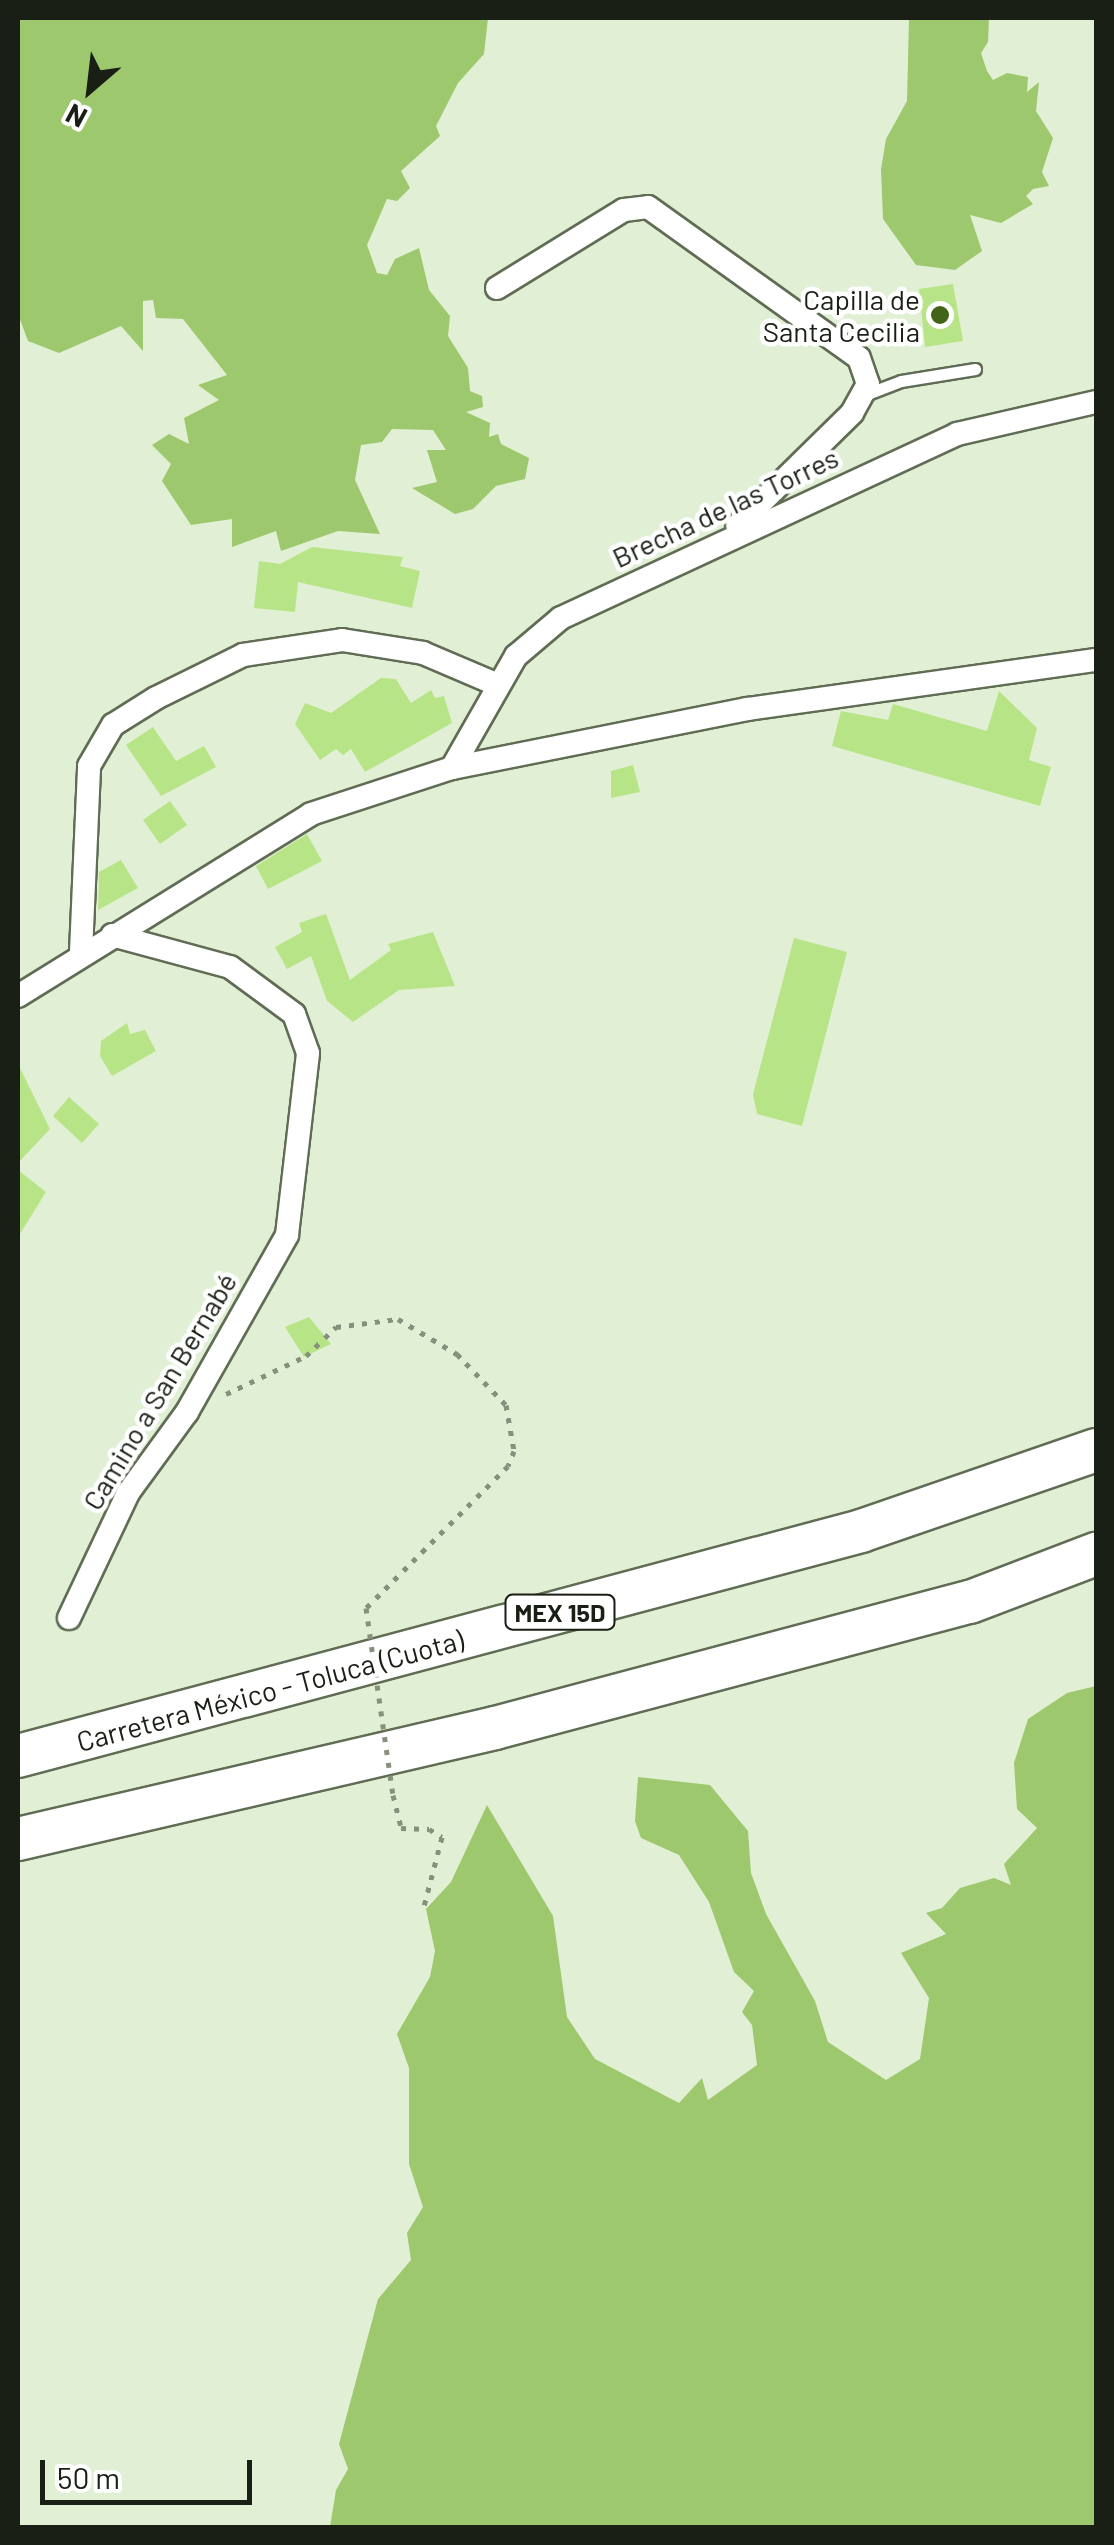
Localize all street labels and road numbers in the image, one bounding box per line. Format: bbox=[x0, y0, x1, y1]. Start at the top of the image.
street label: Brecha de las Torres bbox=[607, 440, 843, 574]
street label: Camino a San Bernabé bbox=[75, 1266, 243, 1516]
road number: MEX 15D bbox=[502, 1592, 618, 1632]
street label: Carretera México - Toluca (Cuota) bbox=[73, 1622, 467, 1758]

